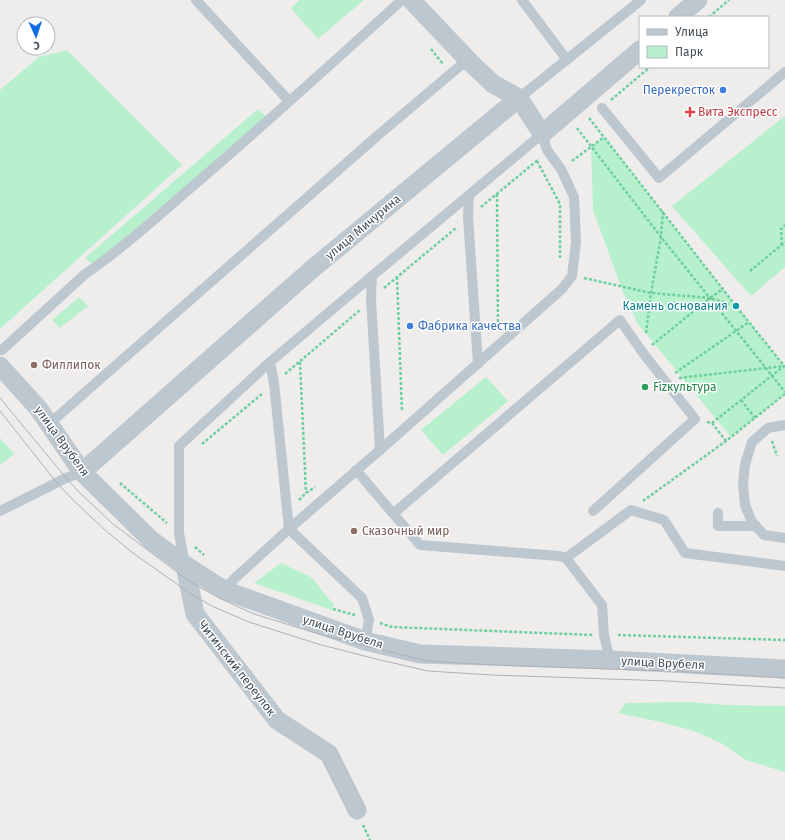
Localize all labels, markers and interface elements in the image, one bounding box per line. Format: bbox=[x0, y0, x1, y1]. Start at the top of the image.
north arrow bbox=[16, 16, 56, 56]
legend bbox=[639, 16, 769, 68]
text: Улица bbox=[675, 25, 709, 39]
text: С bbox=[32, 39, 40, 52]
text: Парк bbox=[675, 45, 704, 59]
place label: Перекресток bbox=[643, 83, 716, 97]
marker: Перекресток bbox=[718, 85, 728, 95]
place label: Вита Экспресс bbox=[698, 105, 778, 119]
marker: Вита Экспресс bbox=[685, 107, 695, 117]
street label: улица Мичурина bbox=[323, 192, 403, 262]
place label: Камень основания bbox=[622, 299, 728, 313]
marker: Камень основания bbox=[731, 301, 741, 311]
place label: Фабрика качества bbox=[418, 319, 521, 333]
marker: Фабрика качества bbox=[405, 321, 415, 331]
place label: Филлипок bbox=[42, 358, 101, 372]
marker: Филлипок bbox=[29, 360, 39, 370]
place label: Fizкультура bbox=[653, 380, 717, 394]
marker: Fizкультура bbox=[640, 382, 650, 392]
street label: улица Врубеля bbox=[32, 403, 92, 479]
place label: Сказочный мир bbox=[362, 524, 449, 538]
marker: Сказочный мир bbox=[349, 526, 359, 536]
street label: улица Врубеля bbox=[301, 612, 385, 652]
street label: Читинский переулок bbox=[195, 618, 279, 719]
street label: улица Врубеля bbox=[621, 654, 705, 672]

